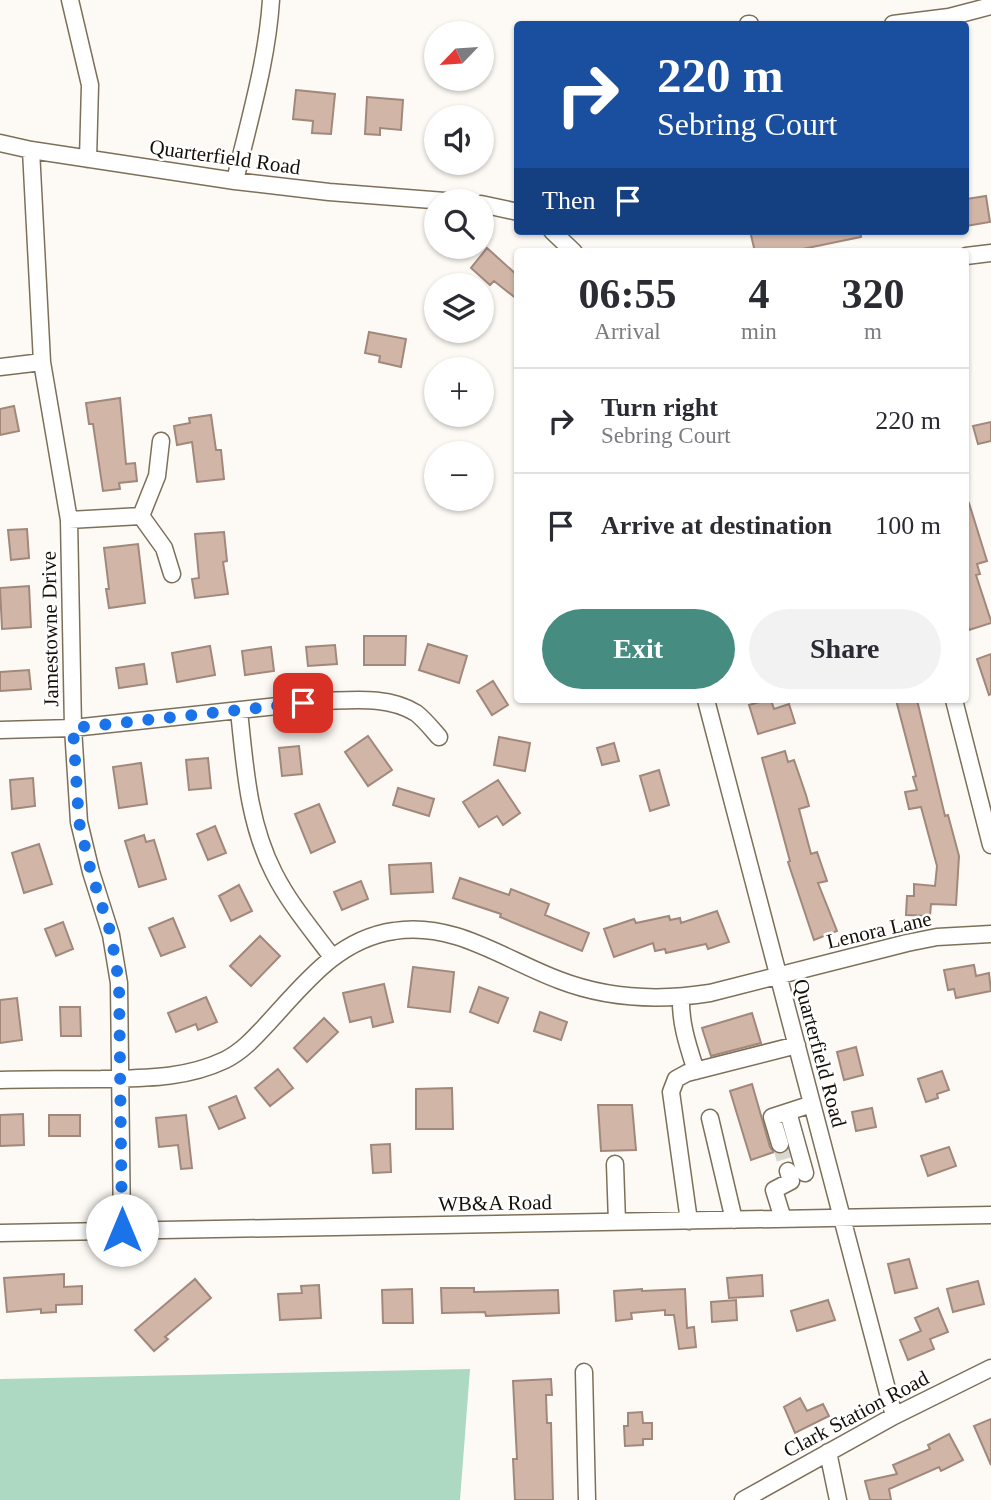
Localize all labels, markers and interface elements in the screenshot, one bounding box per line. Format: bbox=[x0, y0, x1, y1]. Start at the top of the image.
north arrow bbox=[424, 21, 494, 91]
map controls bbox=[424, 21, 494, 511]
text: 220 m bbox=[657, 48, 784, 103]
icon: right bbox=[542, 49, 633, 140]
button: sound bbox=[424, 105, 494, 175]
text: Sebring Court bbox=[657, 106, 837, 142]
street label: Quarterfield Road bbox=[148, 135, 303, 180]
icon: arrive bbox=[609, 182, 647, 220]
text: Then bbox=[542, 186, 595, 215]
button: search bbox=[424, 189, 494, 259]
text: 06:55 bbox=[579, 271, 677, 317]
text: 4 bbox=[748, 271, 769, 317]
text: 320 bbox=[841, 271, 904, 317]
button: layers bbox=[424, 273, 494, 343]
text: Arrival bbox=[594, 319, 661, 344]
text: min bbox=[741, 319, 777, 344]
text: m bbox=[864, 319, 882, 344]
button: + bbox=[424, 357, 494, 427]
text: Turn right bbox=[601, 393, 718, 422]
icon: right bbox=[542, 402, 580, 440]
text: 220 m bbox=[875, 406, 941, 435]
text: Sebring Court bbox=[601, 423, 731, 448]
button: − bbox=[424, 441, 494, 511]
icon: arrive bbox=[542, 507, 580, 545]
text: Arrive at destination bbox=[601, 511, 832, 540]
text: 100 m bbox=[875, 511, 941, 540]
street label: Jamestowne Drive bbox=[37, 551, 63, 707]
button: Exit bbox=[542, 609, 735, 689]
button: Share bbox=[749, 609, 941, 689]
pin bbox=[273, 673, 333, 733]
icon: arrive bbox=[284, 684, 322, 722]
street label: Lenora Lane bbox=[824, 906, 934, 954]
street label: Quarterfield Road bbox=[789, 976, 851, 1130]
street label: WB&A Road bbox=[438, 1190, 553, 1216]
position arrow bbox=[85, 1193, 159, 1267]
street label: Clark Station Road bbox=[779, 1365, 933, 1462]

